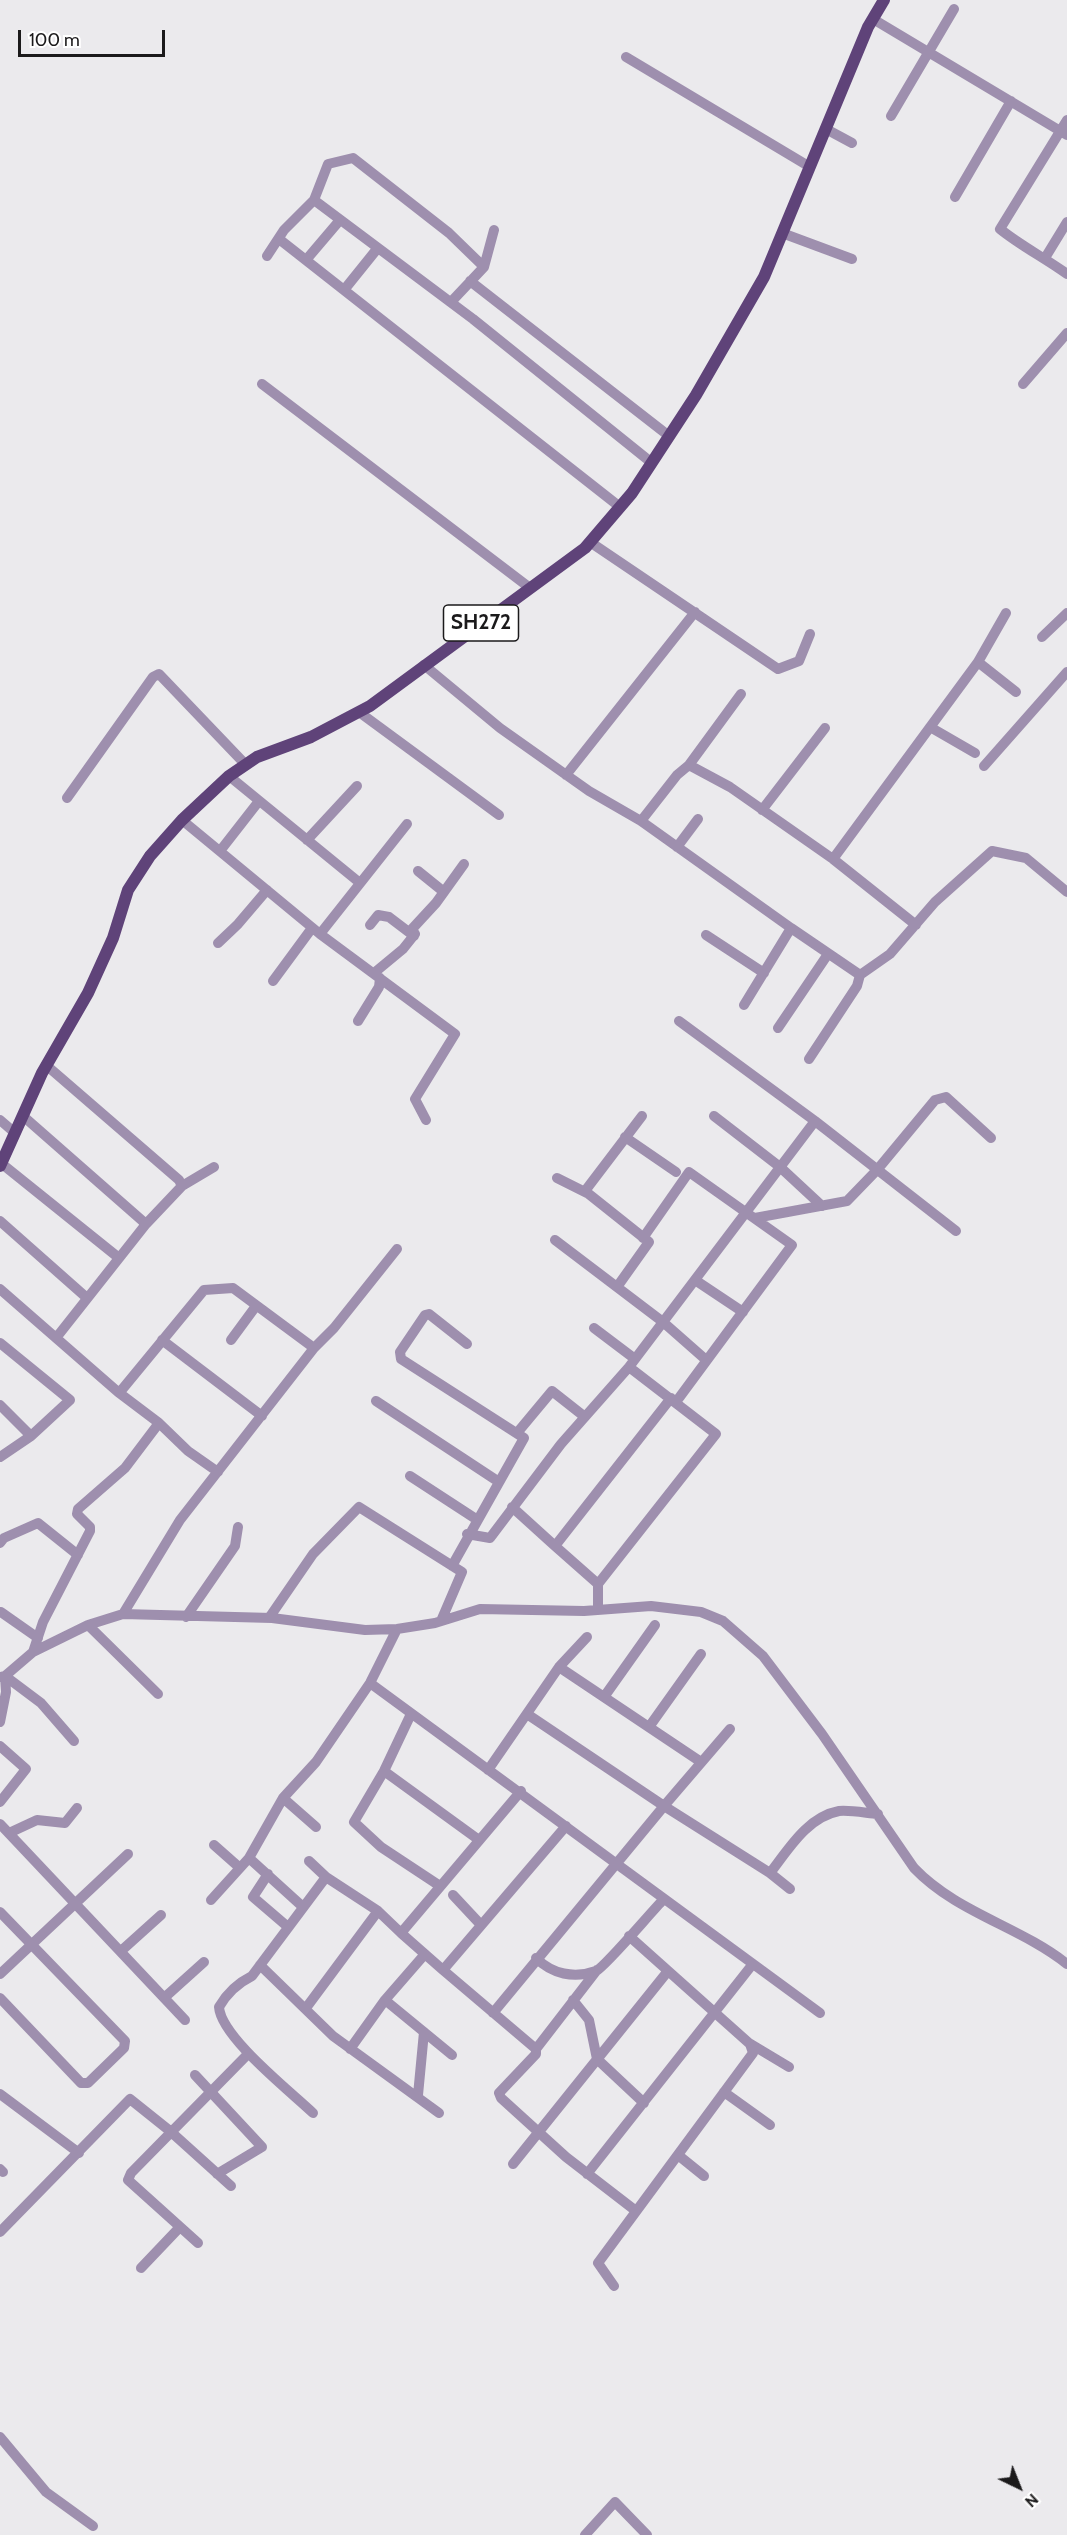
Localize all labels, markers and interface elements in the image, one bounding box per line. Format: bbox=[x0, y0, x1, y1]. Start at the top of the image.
scale bar bbox=[21, 18, 168, 56]
text: 100 m bbox=[29, 29, 80, 51]
road number: SH272 bbox=[444, 605, 518, 641]
north arrow bbox=[989, 2457, 1049, 2517]
text: N bbox=[1021, 2490, 1042, 2511]

